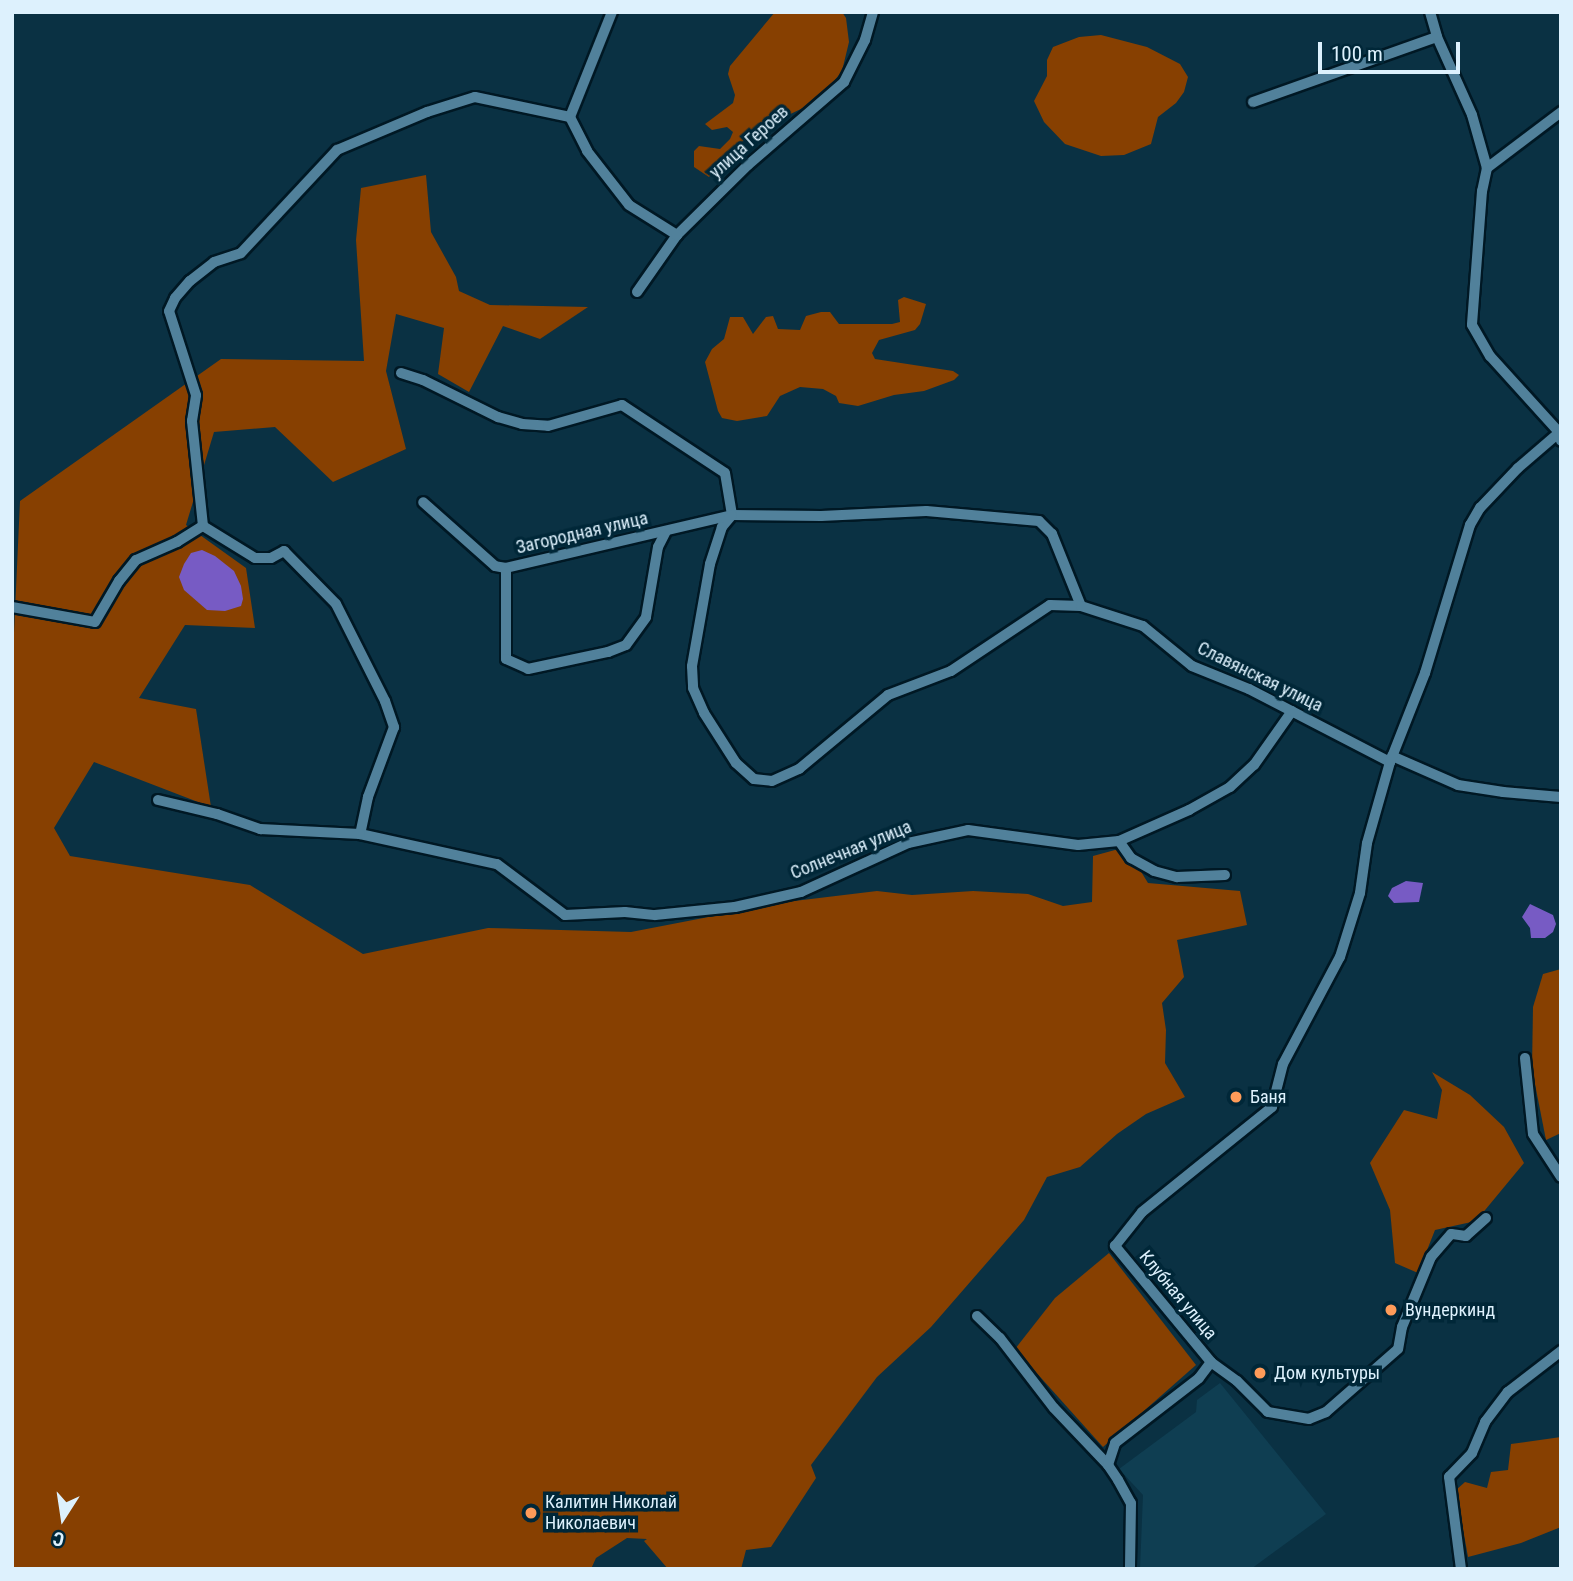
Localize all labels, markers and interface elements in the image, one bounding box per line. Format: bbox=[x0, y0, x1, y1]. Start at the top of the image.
scale bar bbox=[1321, 28, 1463, 72]
text: 100 m bbox=[1331, 42, 1383, 66]
street label: улица Героев bbox=[705, 101, 793, 183]
street label: Загородная улица bbox=[514, 507, 650, 559]
street label: Славянская улица bbox=[1194, 637, 1326, 717]
street label: Солнечная улица bbox=[787, 816, 915, 884]
place label: Баня bbox=[1250, 1086, 1286, 1108]
marker: Баня bbox=[1228, 1089, 1244, 1105]
street label: Клубная улица bbox=[1135, 1246, 1221, 1344]
place label: Вундеркинд bbox=[1405, 1299, 1495, 1321]
marker: Вундеркинд bbox=[1383, 1302, 1399, 1318]
place label: Дом культуры bbox=[1274, 1362, 1380, 1384]
marker: Дом культуры bbox=[1252, 1365, 1268, 1381]
north arrow bbox=[28, 1483, 98, 1553]
place label: Калитин Николай Николаевич bbox=[545, 1492, 677, 1534]
marker: Калитин Николай Николаевич bbox=[523, 1505, 539, 1521]
text: С bbox=[51, 1527, 66, 1551]

